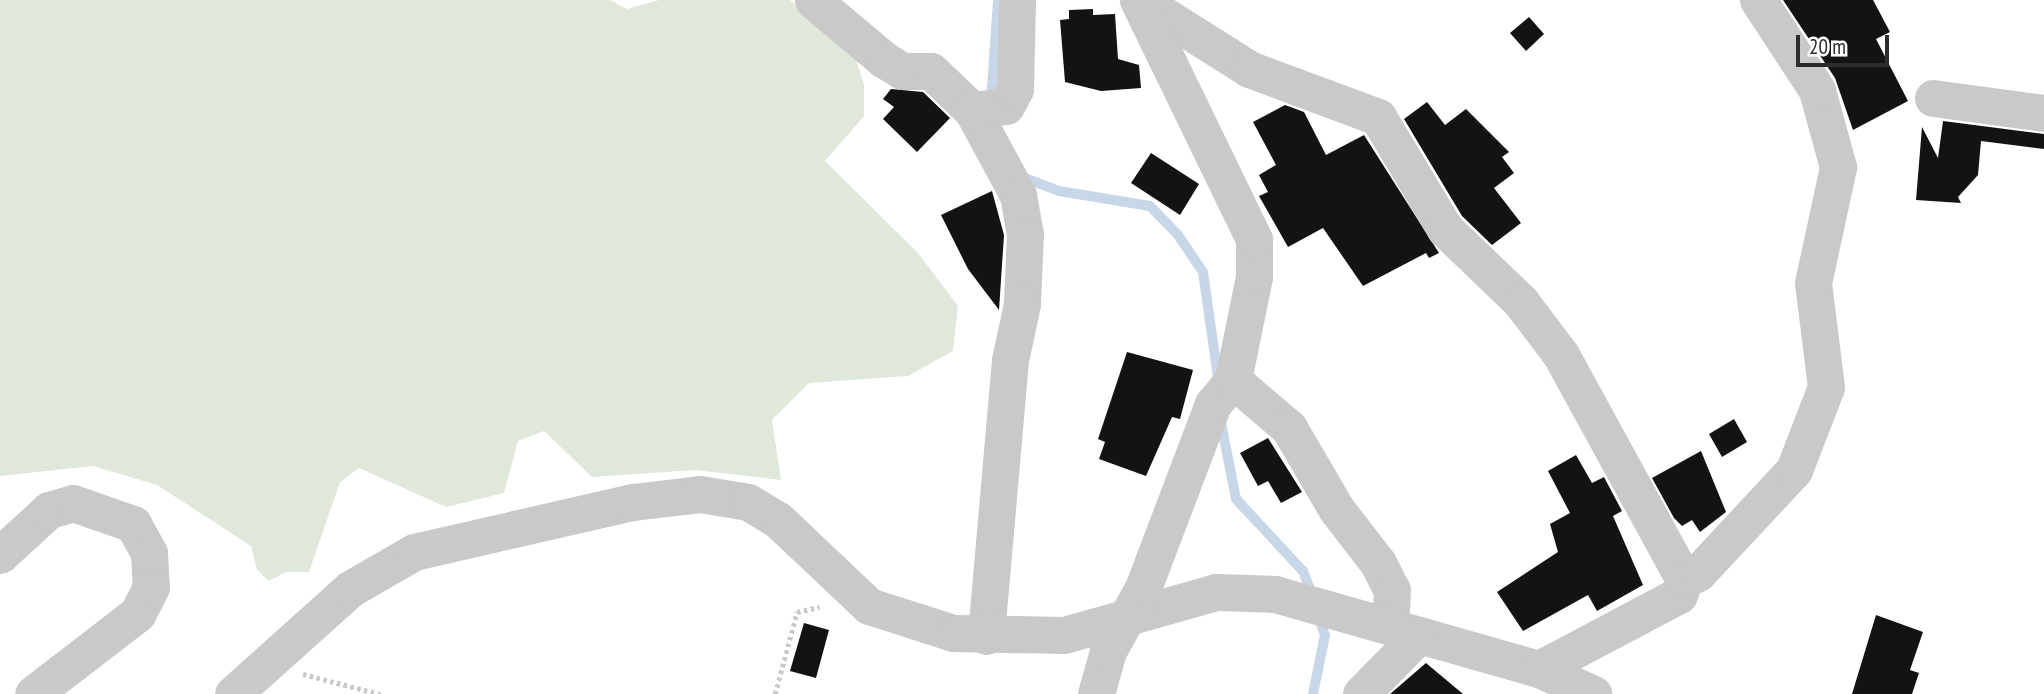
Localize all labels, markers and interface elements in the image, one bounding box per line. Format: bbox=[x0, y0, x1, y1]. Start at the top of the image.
scale bar bbox=[1799, 21, 1892, 65]
text: 20 m bbox=[1809, 33, 1846, 60]

